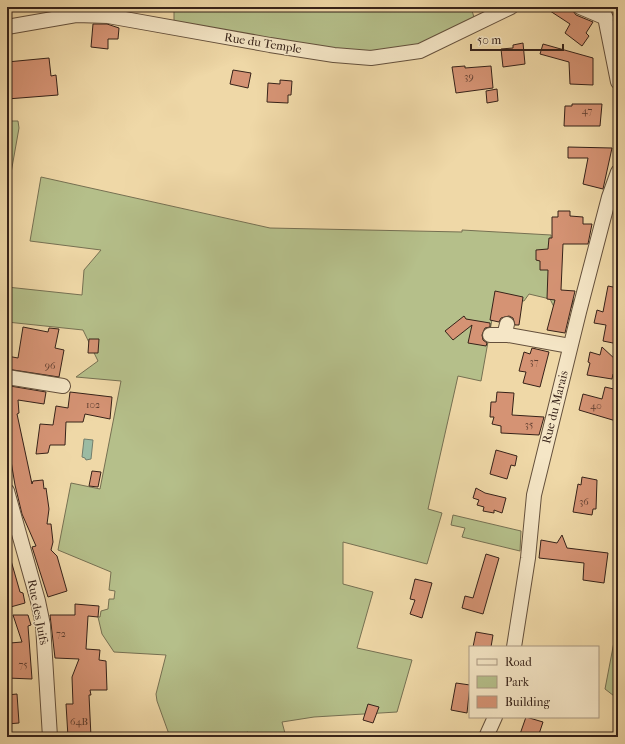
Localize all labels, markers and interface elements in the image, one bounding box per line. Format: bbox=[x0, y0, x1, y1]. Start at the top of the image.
scale bar bbox=[471, 26, 563, 52]
street label: Rue du Temple bbox=[223, 30, 303, 56]
text: 50 m bbox=[477, 33, 501, 47]
house number: 39 bbox=[464, 71, 474, 83]
house number: 47 bbox=[582, 105, 592, 117]
house number: 37 bbox=[530, 356, 539, 368]
house number: 96 bbox=[45, 360, 56, 372]
street label: Rue du Marais bbox=[539, 368, 571, 445]
house number: 102 bbox=[86, 399, 100, 411]
house number: 40 bbox=[590, 400, 602, 412]
house number: 35 bbox=[525, 419, 533, 431]
house number: 36 bbox=[579, 496, 589, 508]
street label: Rue des Juifs bbox=[25, 578, 51, 646]
house number: 72 bbox=[56, 628, 66, 640]
legend bbox=[469, 646, 599, 718]
text: Road bbox=[505, 655, 532, 669]
house number: 75 bbox=[18, 659, 28, 671]
text: Park bbox=[505, 675, 530, 689]
text: Building bbox=[505, 695, 550, 709]
house number: 64B bbox=[70, 716, 88, 728]

